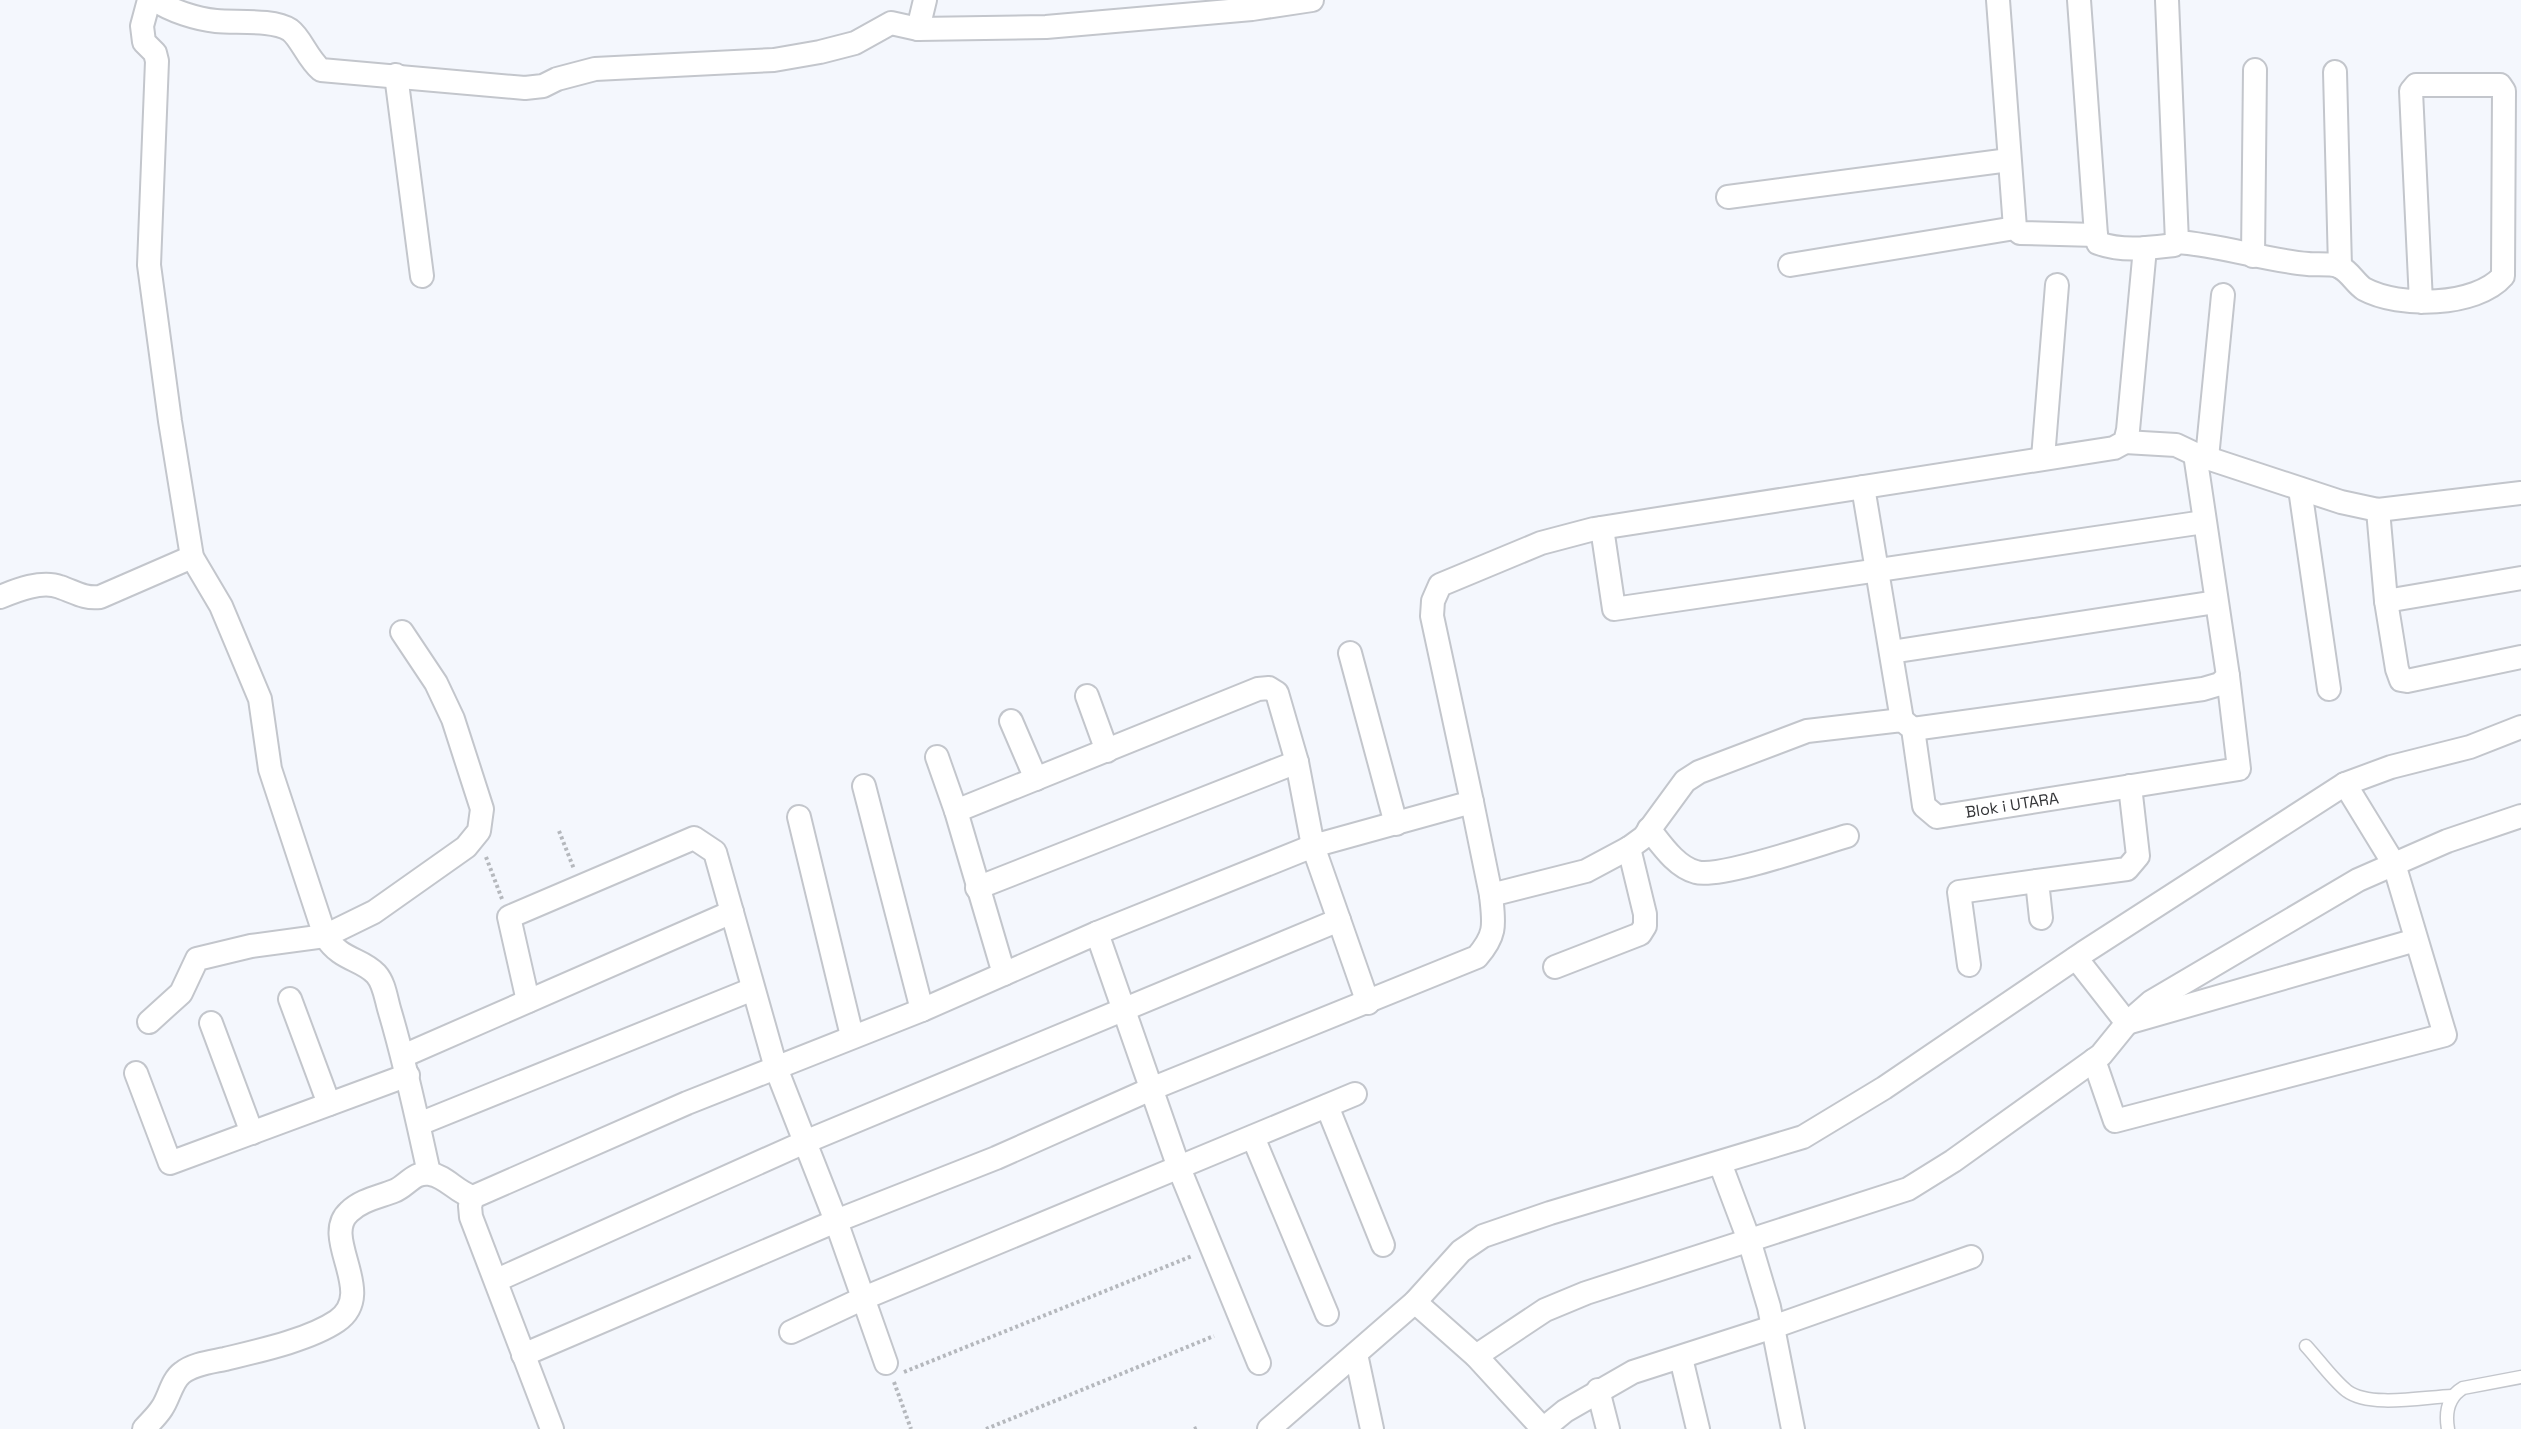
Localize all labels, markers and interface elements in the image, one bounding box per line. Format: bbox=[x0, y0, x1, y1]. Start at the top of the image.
street label: Blok i UTARA bbox=[1964, 787, 2060, 823]

